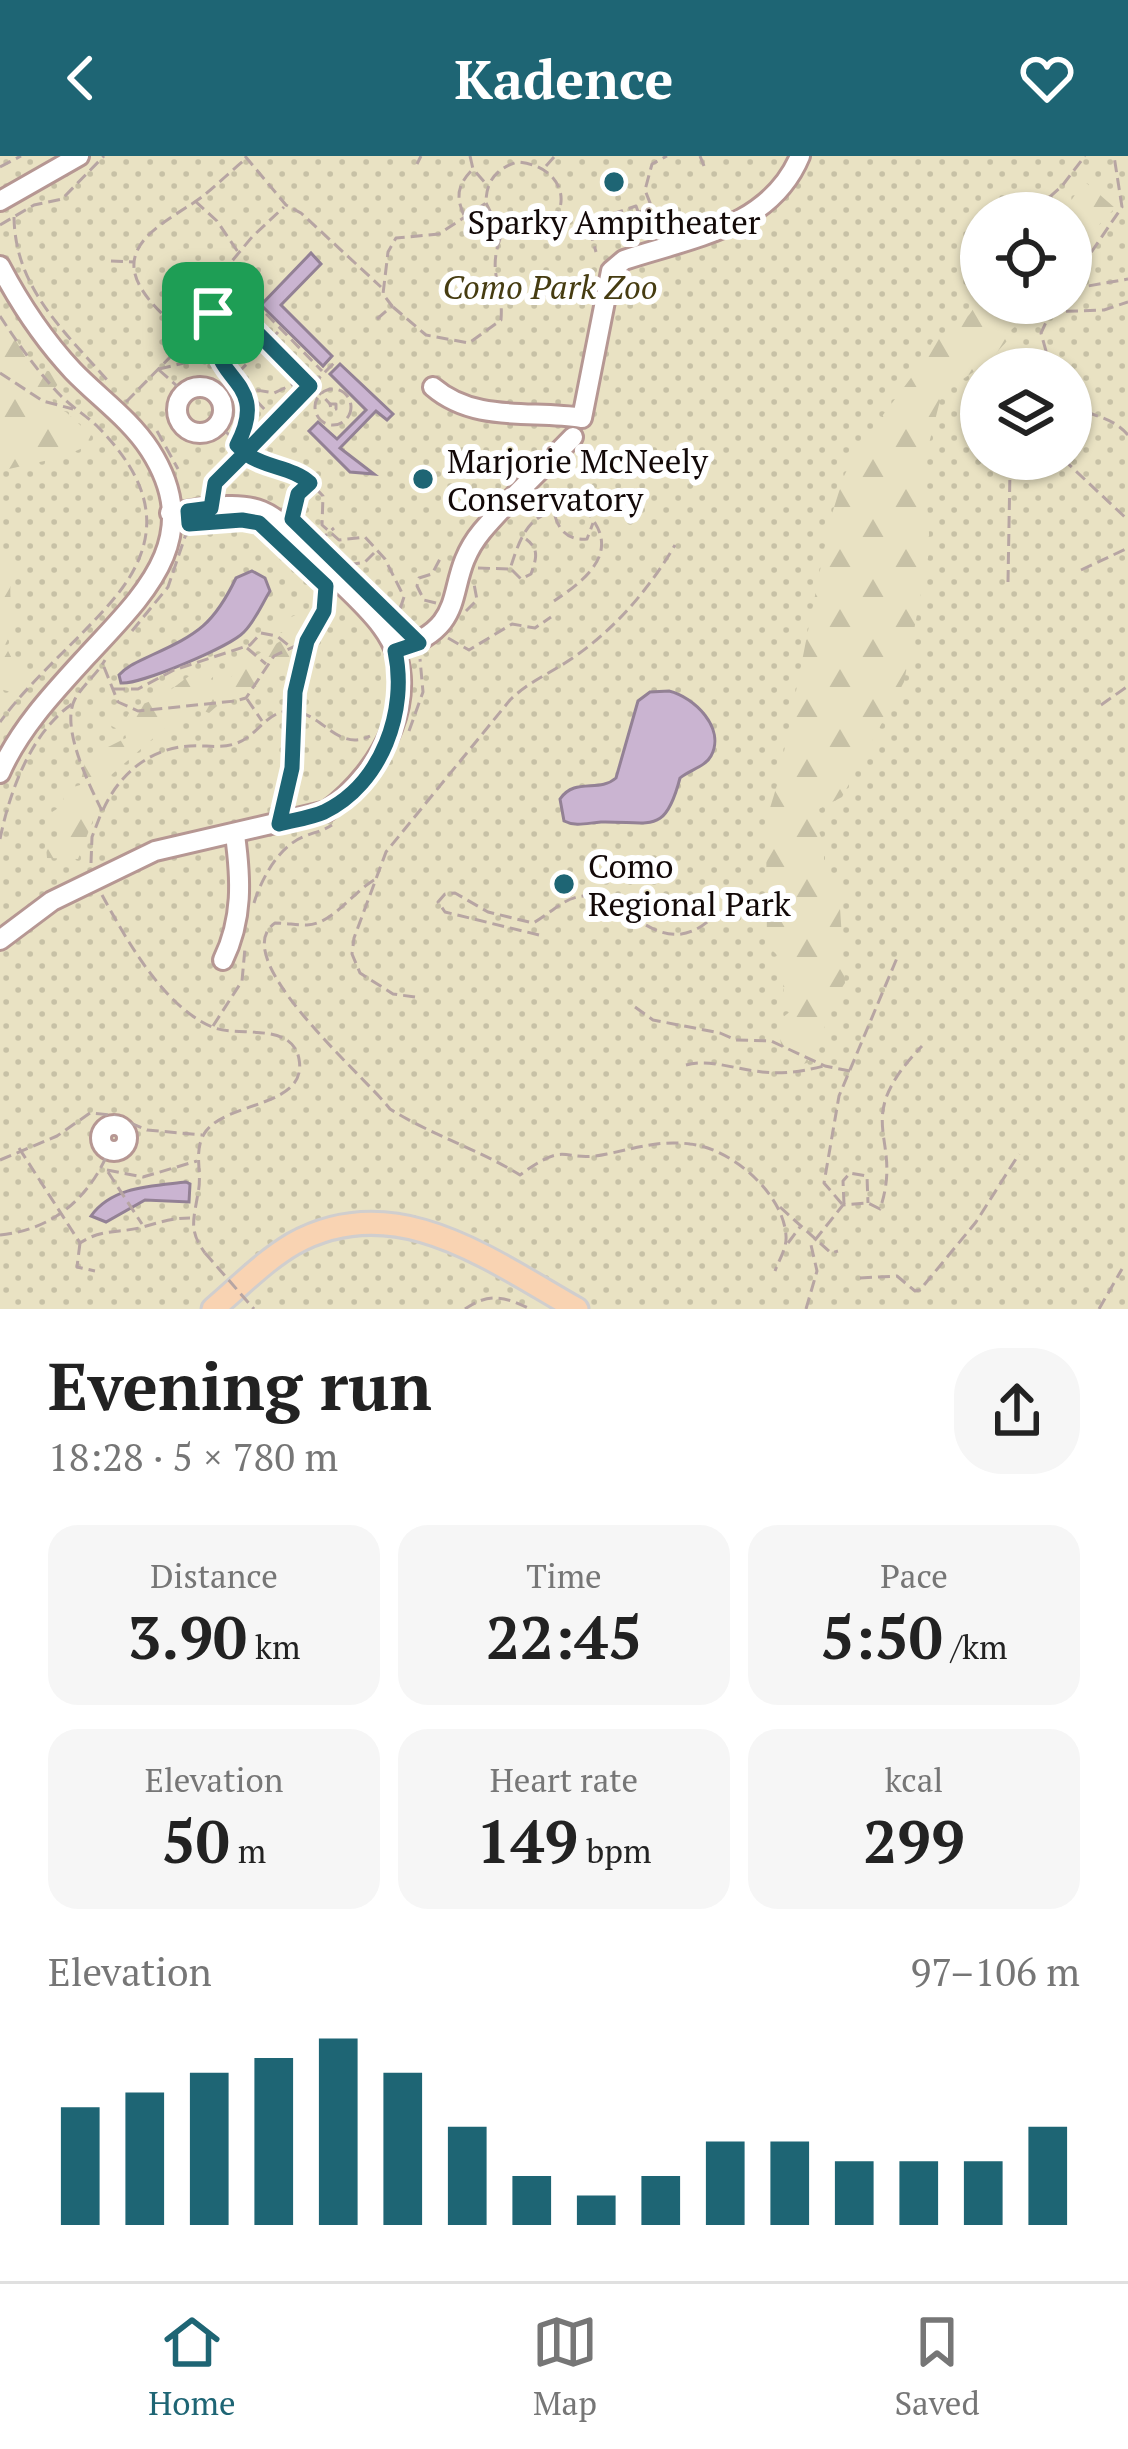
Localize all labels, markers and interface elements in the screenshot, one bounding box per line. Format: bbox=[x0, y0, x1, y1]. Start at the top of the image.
text: Kadence bbox=[455, 43, 673, 114]
icon: back bbox=[48, 45, 114, 111]
icon: heart bbox=[1014, 45, 1080, 111]
marker: Sparky Ampitheater bbox=[601, 169, 627, 195]
map controls bbox=[960, 192, 1092, 480]
button: locate bbox=[960, 192, 1092, 324]
place label: Sparky Ampitheater bbox=[468, 200, 761, 243]
pin bbox=[162, 262, 264, 364]
park label: Como Park Zoo bbox=[442, 265, 658, 308]
icon: arrive bbox=[180, 280, 246, 346]
button: layers bbox=[960, 348, 1092, 480]
place label: Marjorie McNeely Conservatory bbox=[447, 439, 709, 520]
marker: Marjorie McNeely Conservatory bbox=[410, 466, 436, 492]
place label: Como Regional Park bbox=[588, 844, 792, 925]
marker: Como Regional Park bbox=[551, 871, 577, 897]
text: Evening run bbox=[48, 1341, 432, 1429]
button: share bbox=[954, 1348, 1080, 1474]
text: 18:28 · 5 × 780 m bbox=[48, 1430, 338, 1482]
text: Distance bbox=[150, 1554, 278, 1597]
text: Time bbox=[526, 1554, 602, 1597]
text: Pace bbox=[880, 1554, 948, 1597]
text: 3.90 bbox=[128, 1597, 247, 1676]
text: 22:45 bbox=[486, 1597, 642, 1676]
text: 5:50 bbox=[820, 1597, 943, 1676]
text: km bbox=[247, 1625, 301, 1668]
text: /km bbox=[943, 1625, 1008, 1668]
text: Elevation bbox=[145, 1758, 283, 1801]
text: Heart rate bbox=[490, 1758, 638, 1801]
text: kcal bbox=[885, 1758, 943, 1801]
text: 50 bbox=[162, 1801, 230, 1880]
text: 149 bbox=[477, 1801, 578, 1880]
text: 299 bbox=[863, 1801, 965, 1880]
text: m bbox=[230, 1829, 266, 1872]
text: bpm bbox=[578, 1829, 651, 1872]
text: Elevation bbox=[48, 1945, 212, 1997]
text: 97–106 m bbox=[911, 1945, 1080, 1997]
tab: Home bbox=[148, 2309, 236, 2424]
tab: Map bbox=[532, 2309, 598, 2424]
tab: Saved bbox=[894, 2309, 980, 2424]

